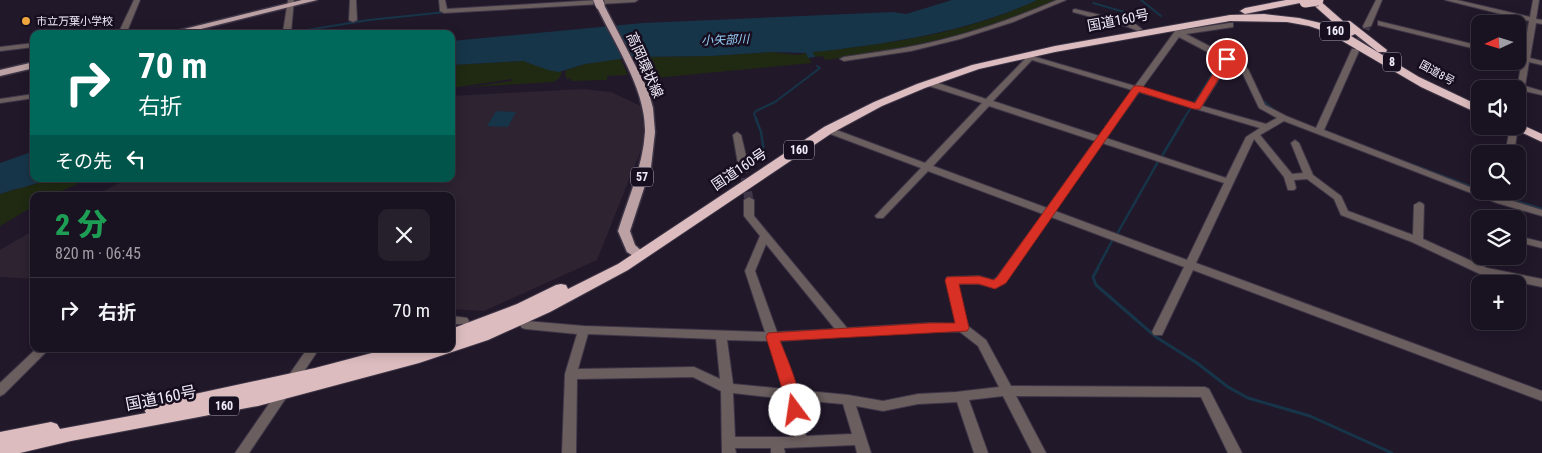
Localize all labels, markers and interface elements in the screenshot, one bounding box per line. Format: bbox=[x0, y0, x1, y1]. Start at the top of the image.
street label: 国道160号 bbox=[1086, 6, 1150, 34]
marker: 市立万葉小学校 bbox=[20, 15, 32, 27]
place label: 市立万葉小学校 bbox=[36, 15, 113, 28]
north arrow bbox=[1471, 15, 1526, 70]
map controls bbox=[1471, 15, 1526, 330]
road number: 160 bbox=[1320, 22, 1350, 40]
street label: 高岡環状線 bbox=[623, 30, 667, 100]
water label: 小矢部川 bbox=[701, 32, 751, 48]
pin bbox=[1206, 38, 1248, 80]
icon: arrive bbox=[1213, 45, 1241, 73]
text: 70 m bbox=[138, 46, 207, 87]
icon: right bbox=[55, 50, 120, 115]
road number: 8 bbox=[1383, 52, 1401, 72]
street label: 国道8号 bbox=[1417, 58, 1457, 88]
button: sound bbox=[1471, 80, 1526, 135]
text: 右折 bbox=[138, 94, 182, 119]
road number: 160 bbox=[784, 140, 814, 160]
icon: left bbox=[122, 145, 150, 173]
street label: 国道160号 bbox=[709, 145, 769, 193]
button: search bbox=[1471, 145, 1526, 200]
text: その先 bbox=[55, 150, 112, 173]
road number: 57 bbox=[631, 168, 653, 186]
text: 2 分 bbox=[55, 207, 107, 242]
button: close bbox=[378, 209, 430, 261]
button: layers bbox=[1471, 210, 1526, 265]
text: 820 m · 06:45 bbox=[55, 244, 141, 263]
button: + bbox=[1471, 275, 1526, 330]
icon: right bbox=[55, 296, 83, 324]
text: 70 m bbox=[393, 299, 430, 322]
text: 右折 bbox=[98, 301, 136, 324]
street label: 国道160号 bbox=[124, 382, 198, 414]
position arrow bbox=[768, 383, 820, 435]
road number: 160 bbox=[209, 396, 239, 416]

